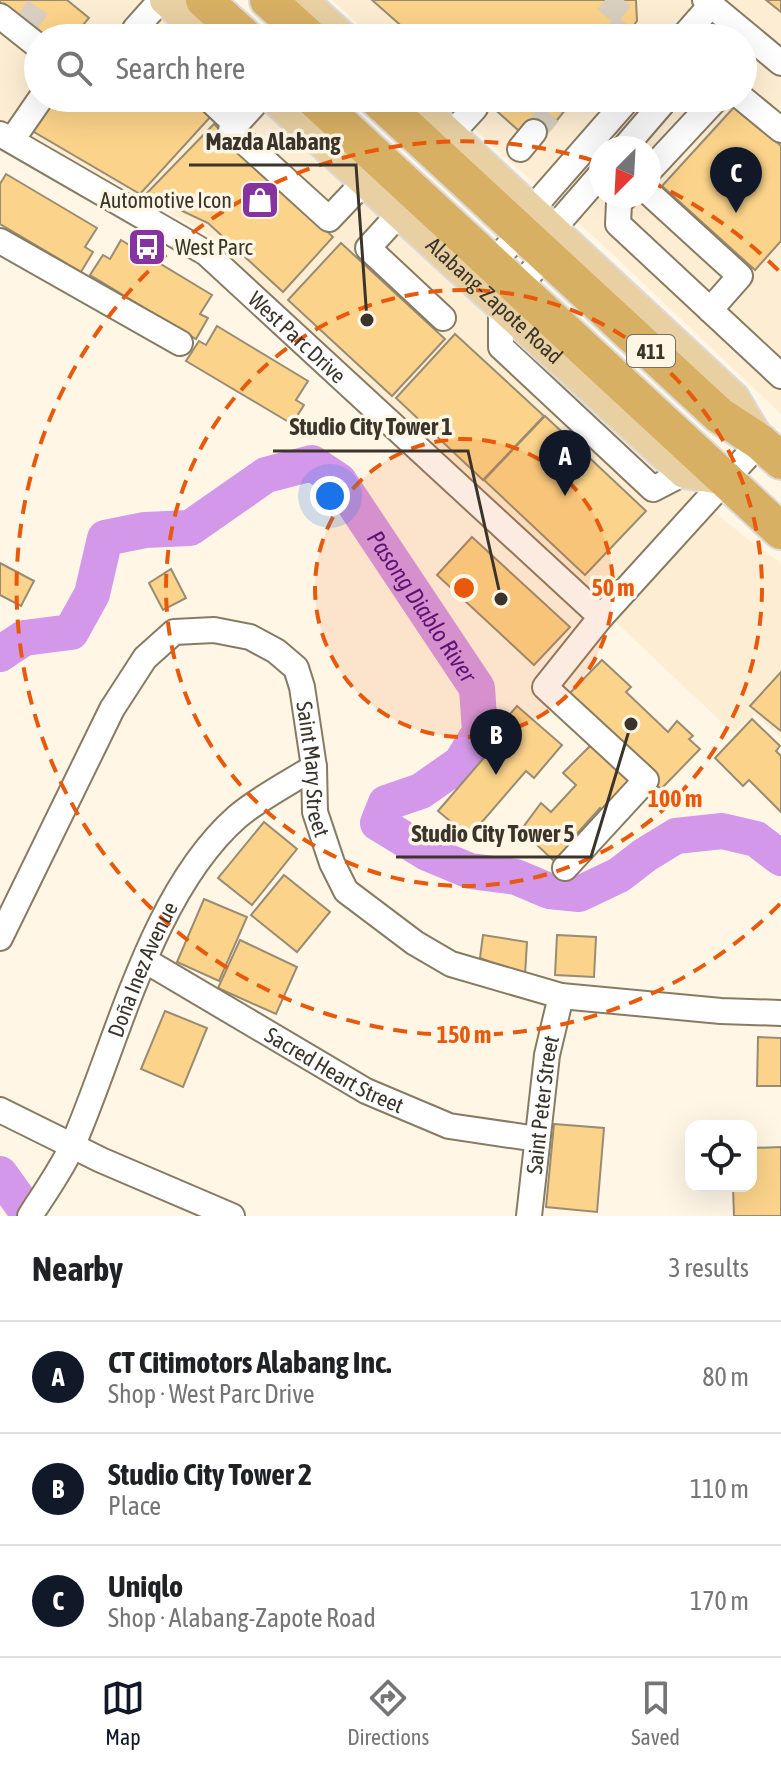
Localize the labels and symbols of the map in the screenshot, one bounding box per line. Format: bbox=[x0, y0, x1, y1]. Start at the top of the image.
callout: Mazda Alabang bbox=[189, 117, 356, 165]
text: Mazda Alabang bbox=[205, 128, 341, 155]
north arrow bbox=[589, 136, 661, 208]
pin: C bbox=[710, 147, 762, 213]
shop icon: Automotive Icon bbox=[239, 179, 281, 221]
place label: Automotive Icon bbox=[100, 187, 232, 213]
bus stop icon: West Parc bbox=[126, 226, 168, 268]
street label: Alabang-Zapote Road bbox=[421, 232, 568, 369]
place label: West Parc bbox=[175, 234, 253, 260]
street label: West Parc Drive bbox=[243, 286, 351, 388]
road number: 411 bbox=[627, 335, 675, 367]
callout: Studio City Tower 1 bbox=[273, 403, 468, 451]
text: Studio City Tower 1 bbox=[289, 413, 453, 440]
pin: A bbox=[539, 430, 591, 496]
your location bbox=[310, 476, 350, 516]
water label: Pasong Diablo River bbox=[362, 525, 483, 688]
centre of rings bbox=[450, 574, 478, 602]
text: 50 m bbox=[591, 574, 635, 601]
street label: Saint Mary Street bbox=[291, 700, 335, 840]
pin: B bbox=[470, 709, 522, 775]
text: 100 m bbox=[648, 785, 702, 812]
callout: Studio City Tower 5 bbox=[396, 809, 591, 857]
text: Studio City Tower 5 bbox=[411, 820, 575, 847]
street label: Doña Inez Avenue bbox=[102, 897, 183, 1041]
street label: Sacred Heart Street bbox=[261, 1021, 408, 1118]
text: 150 m bbox=[437, 1021, 491, 1048]
street label: Saint Peter Street bbox=[521, 1033, 564, 1175]

